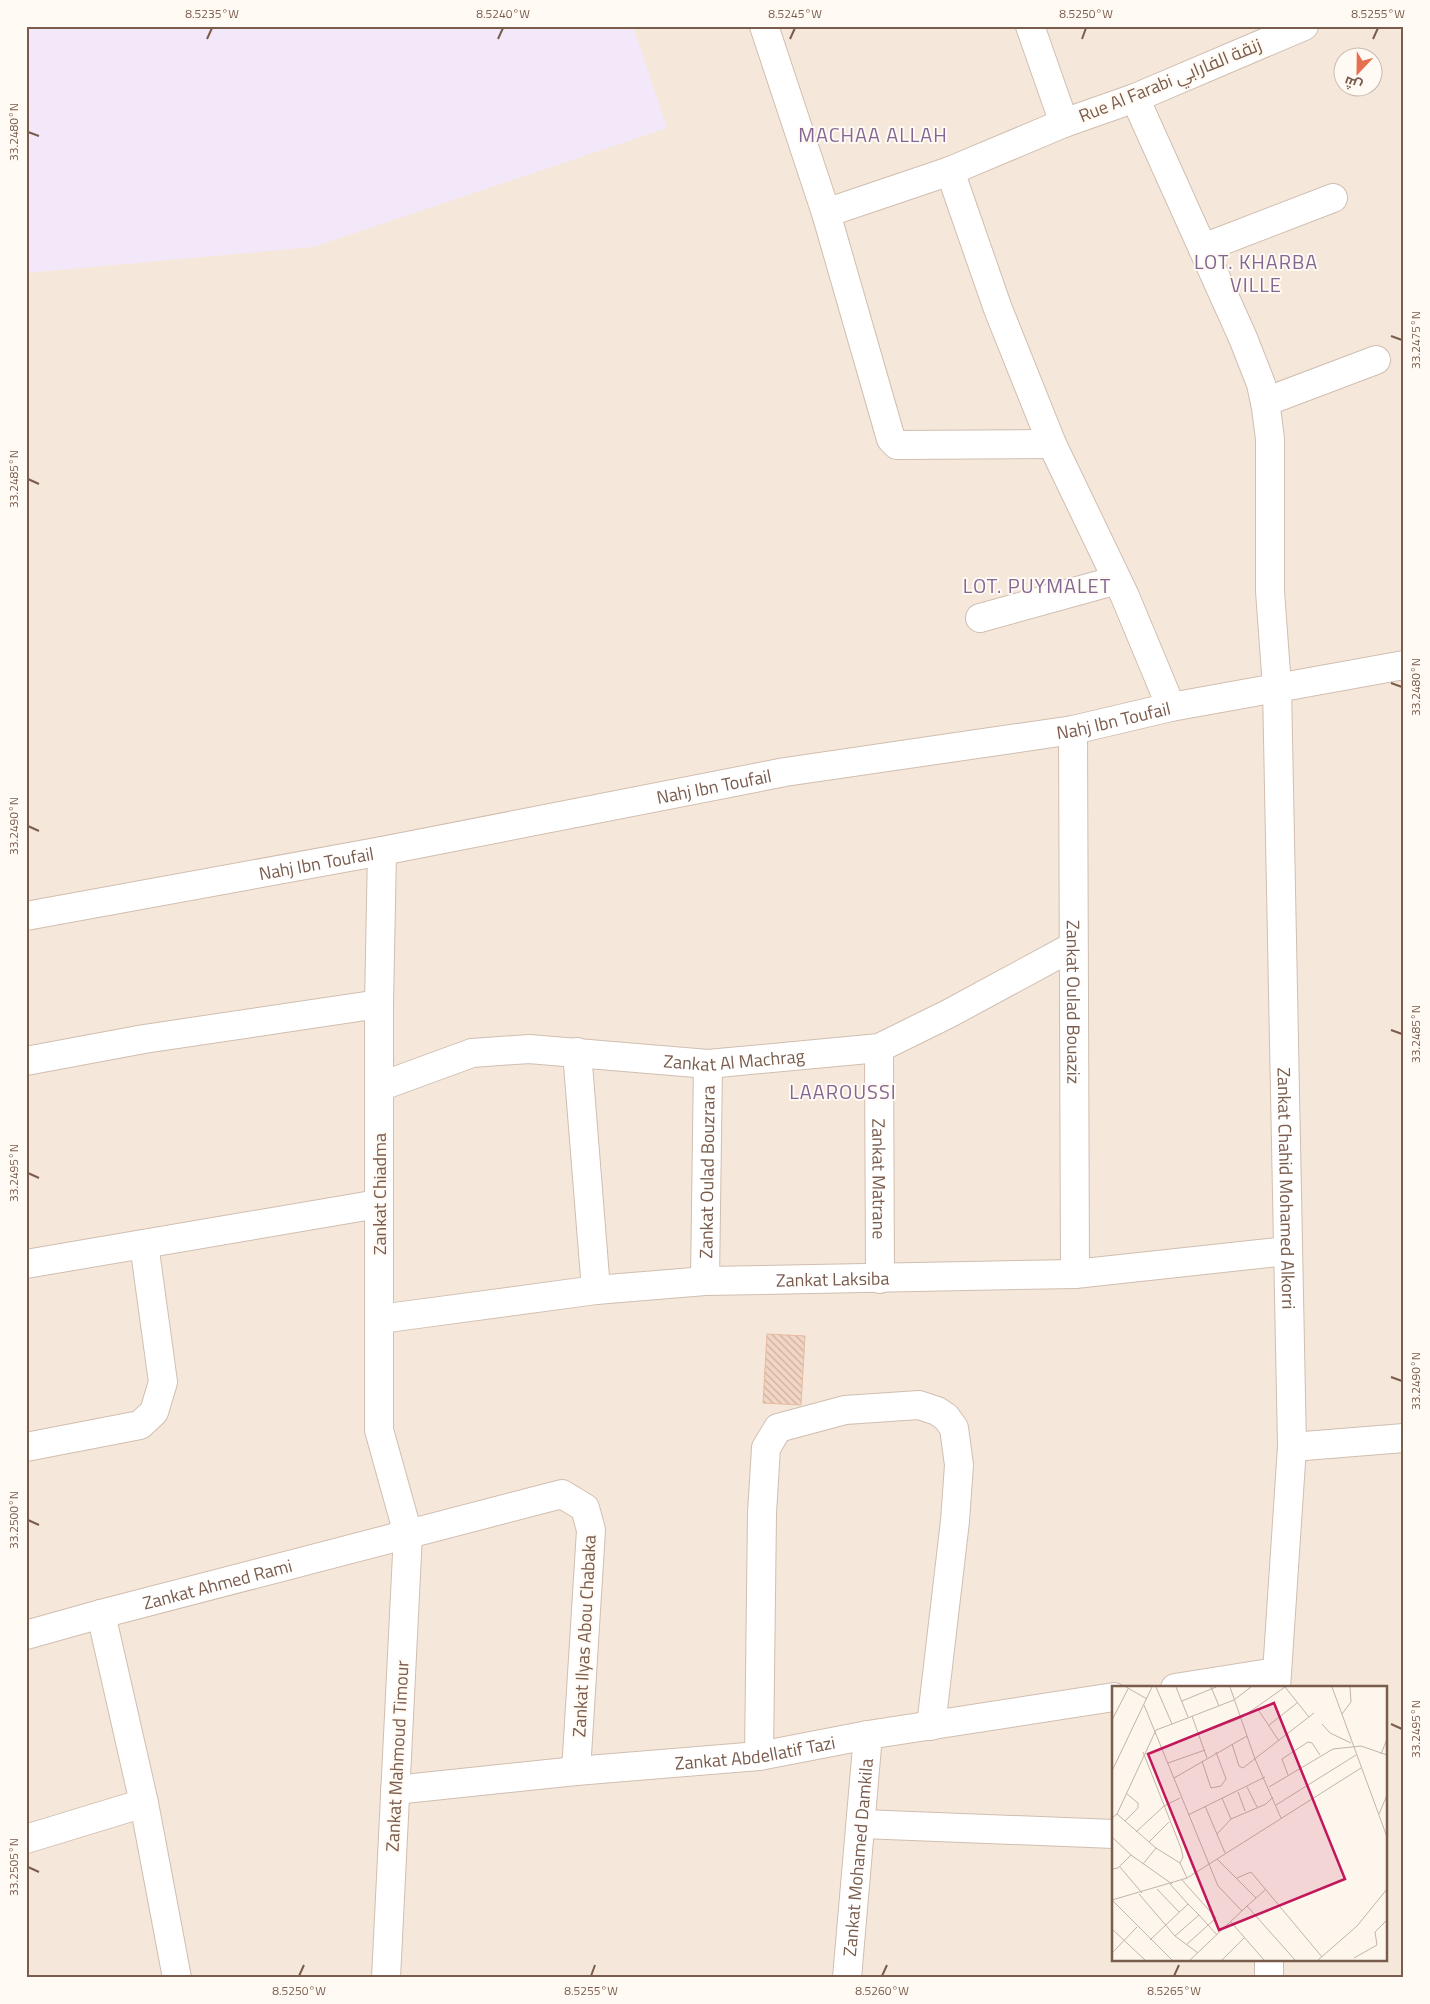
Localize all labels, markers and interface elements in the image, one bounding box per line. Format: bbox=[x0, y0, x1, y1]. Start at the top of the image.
text: 8.5235°W bbox=[185, 4, 239, 23]
text: 8.5240°W bbox=[476, 4, 530, 23]
text: 8.5245°W bbox=[768, 4, 822, 23]
text: 8.5250°W bbox=[1059, 4, 1113, 23]
text: 8.5255°W bbox=[1351, 4, 1405, 23]
street label: Rue Al Farabi زنقة الفارابي bbox=[1074, 31, 1266, 130]
north arrow bbox=[1332, 48, 1382, 98]
text: ش bbox=[1341, 71, 1365, 98]
text: 33.2480°N bbox=[4, 103, 23, 161]
district label: MACHAA ALLAH bbox=[798, 119, 948, 150]
district label: LOT. KHARBA VILLE bbox=[1194, 246, 1318, 300]
text: 33.2475°N bbox=[1406, 311, 1425, 369]
text: 33.2485°N bbox=[4, 450, 23, 508]
district label: LOT. PUYMALET bbox=[963, 570, 1111, 601]
text: 33.2480°N bbox=[1406, 658, 1425, 716]
street label: Nahj Ibn Toufail bbox=[1054, 694, 1173, 746]
street label: Nahj Ibn Toufail bbox=[654, 762, 774, 810]
text: 33.2490°N bbox=[4, 797, 23, 855]
street label: Nahj Ibn Toufail bbox=[257, 839, 376, 887]
street label: Zankat Oulad Bouaziz bbox=[1060, 920, 1088, 1084]
text: 33.2485°N bbox=[1406, 1005, 1425, 1063]
street label: Zankat Al Machrag bbox=[663, 1042, 806, 1078]
street label: Zankat Chahid Mohamed Alkorri bbox=[1271, 1067, 1303, 1310]
district label: LAAROUSSI bbox=[789, 1076, 897, 1107]
street label: Zankat Oulad Bouzrara bbox=[692, 1085, 721, 1259]
street label: Zankat Matrane bbox=[866, 1119, 893, 1239]
street label: Zankat Chiadma bbox=[366, 1133, 393, 1255]
text: 33.2495°N bbox=[4, 1144, 23, 1202]
street label: Zankat Laksiba bbox=[776, 1264, 890, 1293]
text: 33.2490°N bbox=[1406, 1352, 1425, 1410]
text: 33.2500°N bbox=[4, 1491, 23, 1549]
street label: Zankat Ilyas Abou Chabaka bbox=[565, 1534, 603, 1738]
street label: Zankat Ahmed Rami bbox=[140, 1551, 295, 1616]
street label: Zankat Mahmoud Timour bbox=[379, 1660, 415, 1852]
inset map bbox=[1112, 1686, 1388, 1962]
text: 33.2495°N bbox=[1406, 1700, 1425, 1758]
street label: Zankat Abdellatif Tazi bbox=[674, 1728, 837, 1776]
street label: Zankat Mohamed Damkila bbox=[835, 1757, 879, 1958]
text: 33.2505°N bbox=[4, 1838, 23, 1896]
text: 8.5250°W bbox=[272, 1981, 326, 2000]
text: 8.5255°W bbox=[564, 1981, 618, 2000]
text: 8.5260°W bbox=[855, 1981, 909, 2000]
text: 8.5265°W bbox=[1147, 1981, 1201, 2000]

